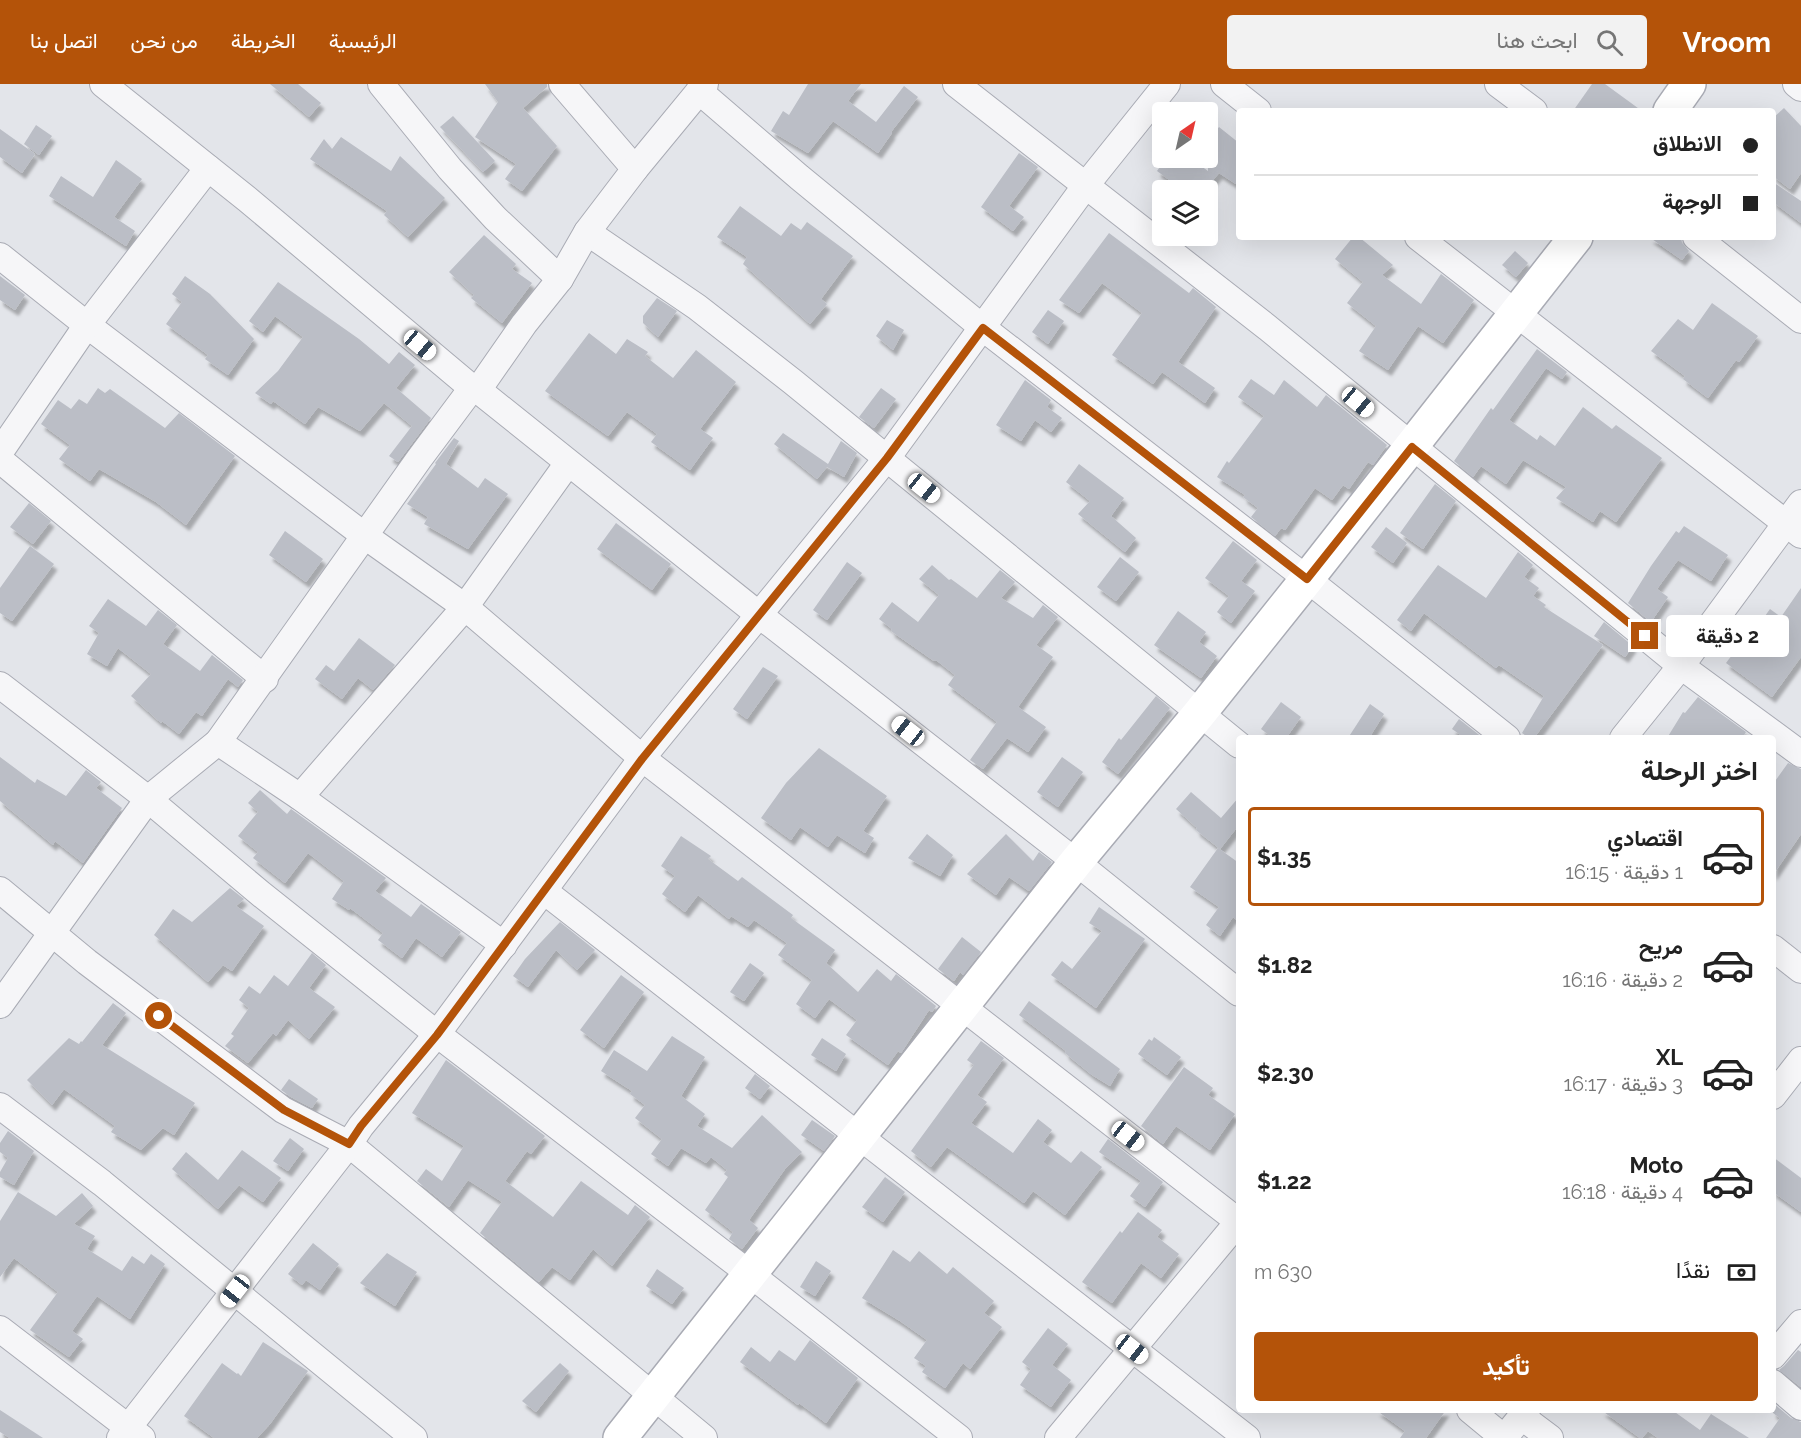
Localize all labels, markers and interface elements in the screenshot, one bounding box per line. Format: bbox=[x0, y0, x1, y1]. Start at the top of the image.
search box bbox=[1227, 15, 1647, 69]
icon: search bbox=[1593, 26, 1626, 59]
text: Vroom bbox=[1683, 26, 1771, 59]
text: ابحث هنا bbox=[1497, 27, 1578, 53]
text: اتصل بنا bbox=[30, 28, 98, 53]
text: من نحن bbox=[131, 28, 198, 53]
text: الخريطة bbox=[231, 28, 296, 53]
text: الرئيسية bbox=[329, 28, 397, 53]
north arrow bbox=[1152, 102, 1218, 168]
map controls bbox=[1152, 102, 1218, 246]
text: الانطلاق bbox=[1653, 130, 1722, 156]
button: layers bbox=[1152, 180, 1218, 246]
text: الوجهة bbox=[1662, 188, 1722, 214]
car bbox=[400, 327, 440, 363]
car bbox=[1338, 384, 1378, 420]
car bbox=[904, 470, 944, 506]
callout: 2 دقيقة bbox=[1666, 615, 1789, 657]
route end bbox=[1631, 622, 1658, 649]
text: 2 دقيقة bbox=[1696, 624, 1759, 648]
car bbox=[888, 713, 928, 749]
text: اختر الرحلة bbox=[1641, 755, 1758, 786]
text: اقتصادي bbox=[1607, 825, 1683, 851]
icon: car bbox=[1701, 830, 1755, 884]
text: $1.35 bbox=[1257, 844, 1311, 870]
text: 1 دقيقة · 16:15 bbox=[1565, 860, 1683, 884]
text: مريح bbox=[1639, 933, 1683, 959]
icon: car bbox=[1701, 938, 1755, 992]
text: $1.82 bbox=[1257, 952, 1312, 978]
text: 2 دقيقة · 16:16 bbox=[1562, 968, 1683, 992]
route start bbox=[145, 1002, 172, 1029]
text: XL bbox=[1656, 1044, 1683, 1070]
icon: car bbox=[1701, 1046, 1755, 1100]
text: $2.30 bbox=[1257, 1060, 1314, 1086]
text: 3 دقيقة · 16:17 bbox=[1563, 1072, 1683, 1096]
car bbox=[1108, 1118, 1148, 1154]
text: Moto bbox=[1629, 1152, 1683, 1178]
icon: car bbox=[1701, 1154, 1755, 1208]
text: $1.22 bbox=[1257, 1168, 1312, 1194]
text: 4 دقيقة · 16:18 bbox=[1562, 1180, 1683, 1204]
icon: cash bbox=[1725, 1256, 1758, 1289]
text: نقدًا bbox=[1676, 1257, 1710, 1283]
text: 630 m bbox=[1254, 1260, 1312, 1284]
car bbox=[217, 1271, 253, 1311]
car bbox=[1112, 1331, 1152, 1367]
button: تأكيد bbox=[1254, 1332, 1758, 1401]

